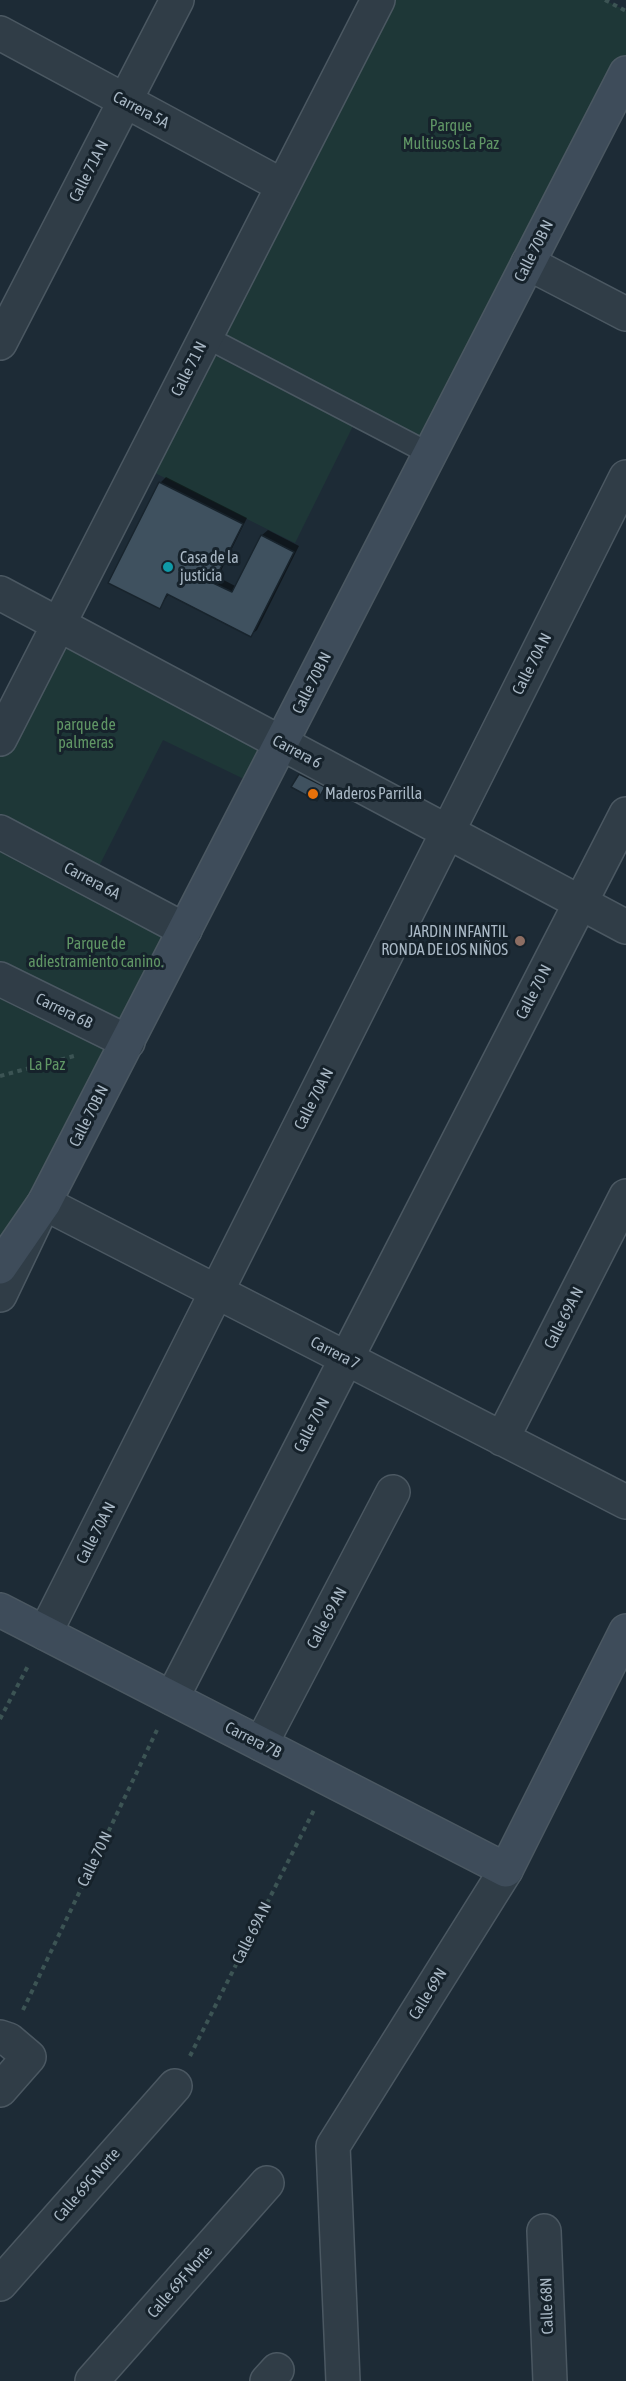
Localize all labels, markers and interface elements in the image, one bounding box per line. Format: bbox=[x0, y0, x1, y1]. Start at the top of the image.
street label: Carrera 5A bbox=[110, 87, 172, 133]
park label: Parque Multiusos La Paz bbox=[403, 116, 499, 154]
street label: Calle 71A N bbox=[65, 137, 113, 205]
street label: Calle 70B N bbox=[510, 217, 558, 285]
street label: Calle 71 N bbox=[167, 338, 211, 400]
place label: Casa de la justicia bbox=[180, 548, 239, 586]
marker: Casa de la justicia bbox=[161, 560, 175, 574]
street label: Calle 70A N bbox=[508, 630, 556, 698]
street label: Calle 70B N bbox=[288, 649, 336, 717]
park label: parque de palmeras bbox=[56, 715, 116, 753]
street label: Carrera 6 bbox=[269, 731, 325, 773]
place label: Maderos Parrilla bbox=[325, 784, 422, 804]
marker: Maderos Parrilla bbox=[306, 787, 320, 801]
street label: Carrera 6A bbox=[61, 858, 123, 904]
place label: JARDIN INFANTIL RONDA DE LOS NIÑOS bbox=[381, 922, 508, 960]
park label: Parque de adiestramiento canino. bbox=[28, 934, 164, 972]
marker: JARDIN INFANTIL RONDA DE LOS NIÑOS bbox=[513, 934, 527, 948]
street label: Calle 70 N bbox=[512, 961, 556, 1023]
street label: Carrera 6B bbox=[33, 989, 95, 1033]
park label: La Paz bbox=[29, 1055, 65, 1075]
street label: Calle 70A N bbox=[290, 1065, 338, 1133]
street label: Calle 70B N bbox=[65, 1082, 113, 1150]
street label: Calle 69A N bbox=[540, 1284, 588, 1352]
street label: Carrera 7 bbox=[307, 1332, 363, 1374]
street label: Calle 70 N bbox=[290, 1394, 334, 1456]
street label: Calle 70A N bbox=[72, 1499, 120, 1567]
street label: Calle 69 AN bbox=[303, 1584, 351, 1652]
street label: Carrera 7B bbox=[222, 1718, 284, 1762]
street label: Calle 70 N bbox=[73, 1828, 117, 1890]
street label: Calle 69A N bbox=[228, 1899, 276, 1967]
street label: Calle 69N bbox=[405, 1965, 451, 2023]
street label: Calle 69G Norte bbox=[50, 2144, 124, 2226]
street label: Calle 69F Norte bbox=[143, 2242, 217, 2322]
street label: Calle 68N bbox=[536, 2277, 558, 2335]

